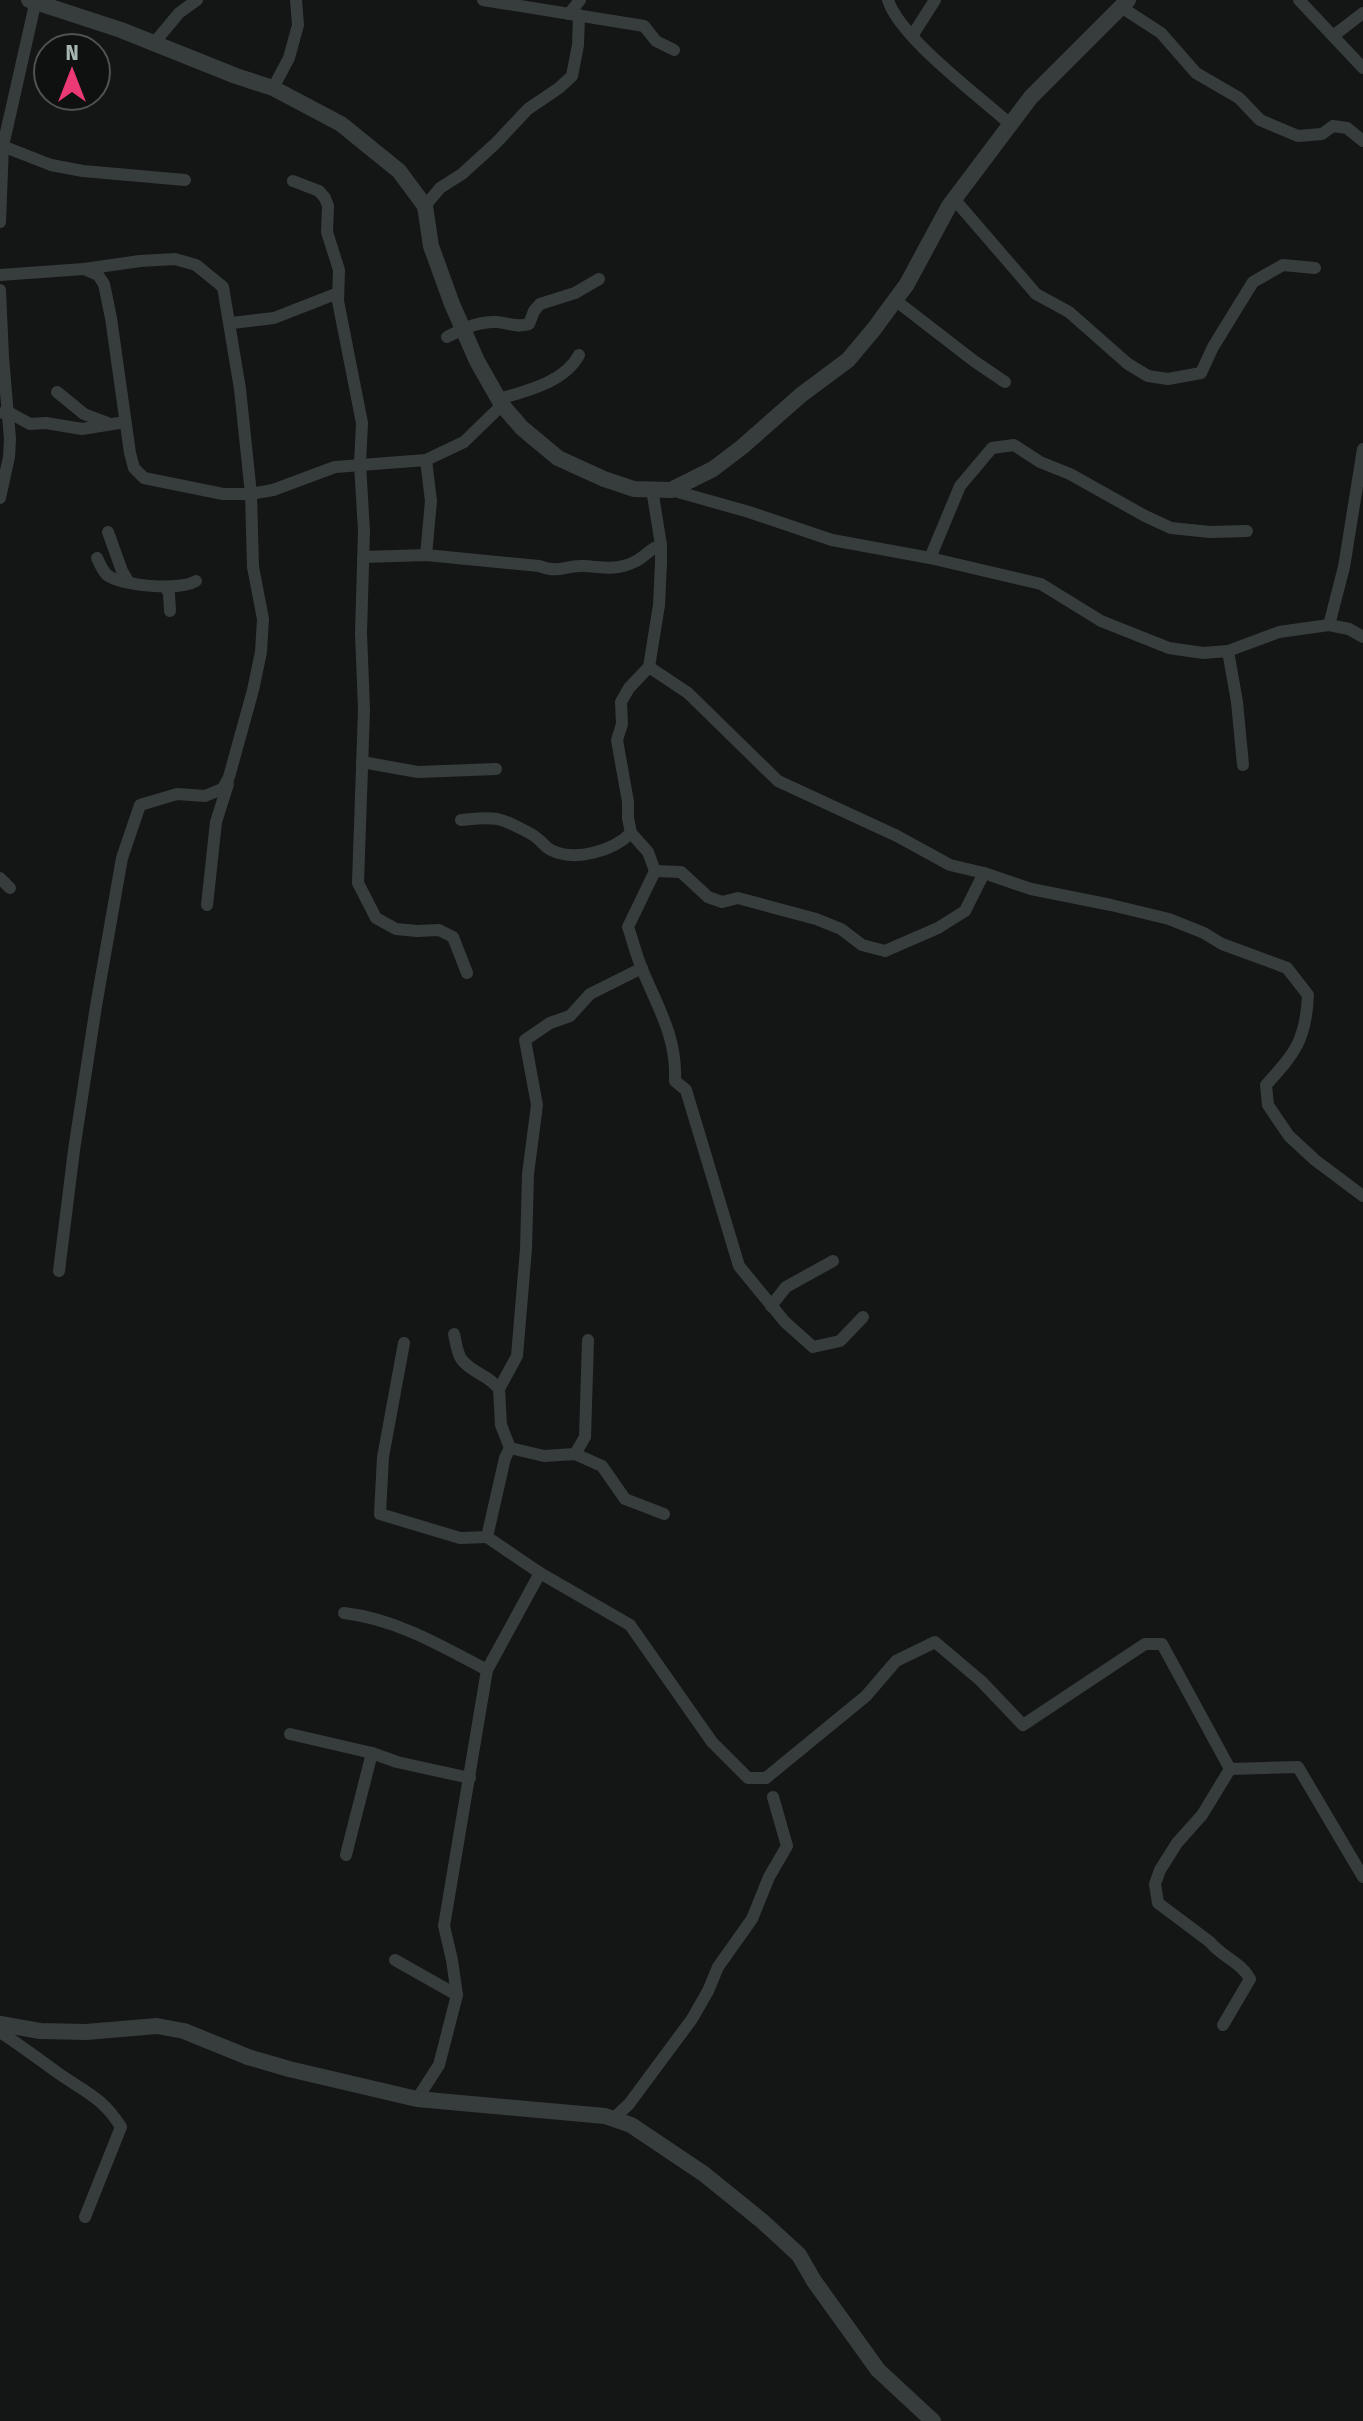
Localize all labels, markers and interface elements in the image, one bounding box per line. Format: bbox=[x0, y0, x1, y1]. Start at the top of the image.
north arrow bbox=[32, 32, 112, 112]
text: N bbox=[65, 39, 79, 66]

